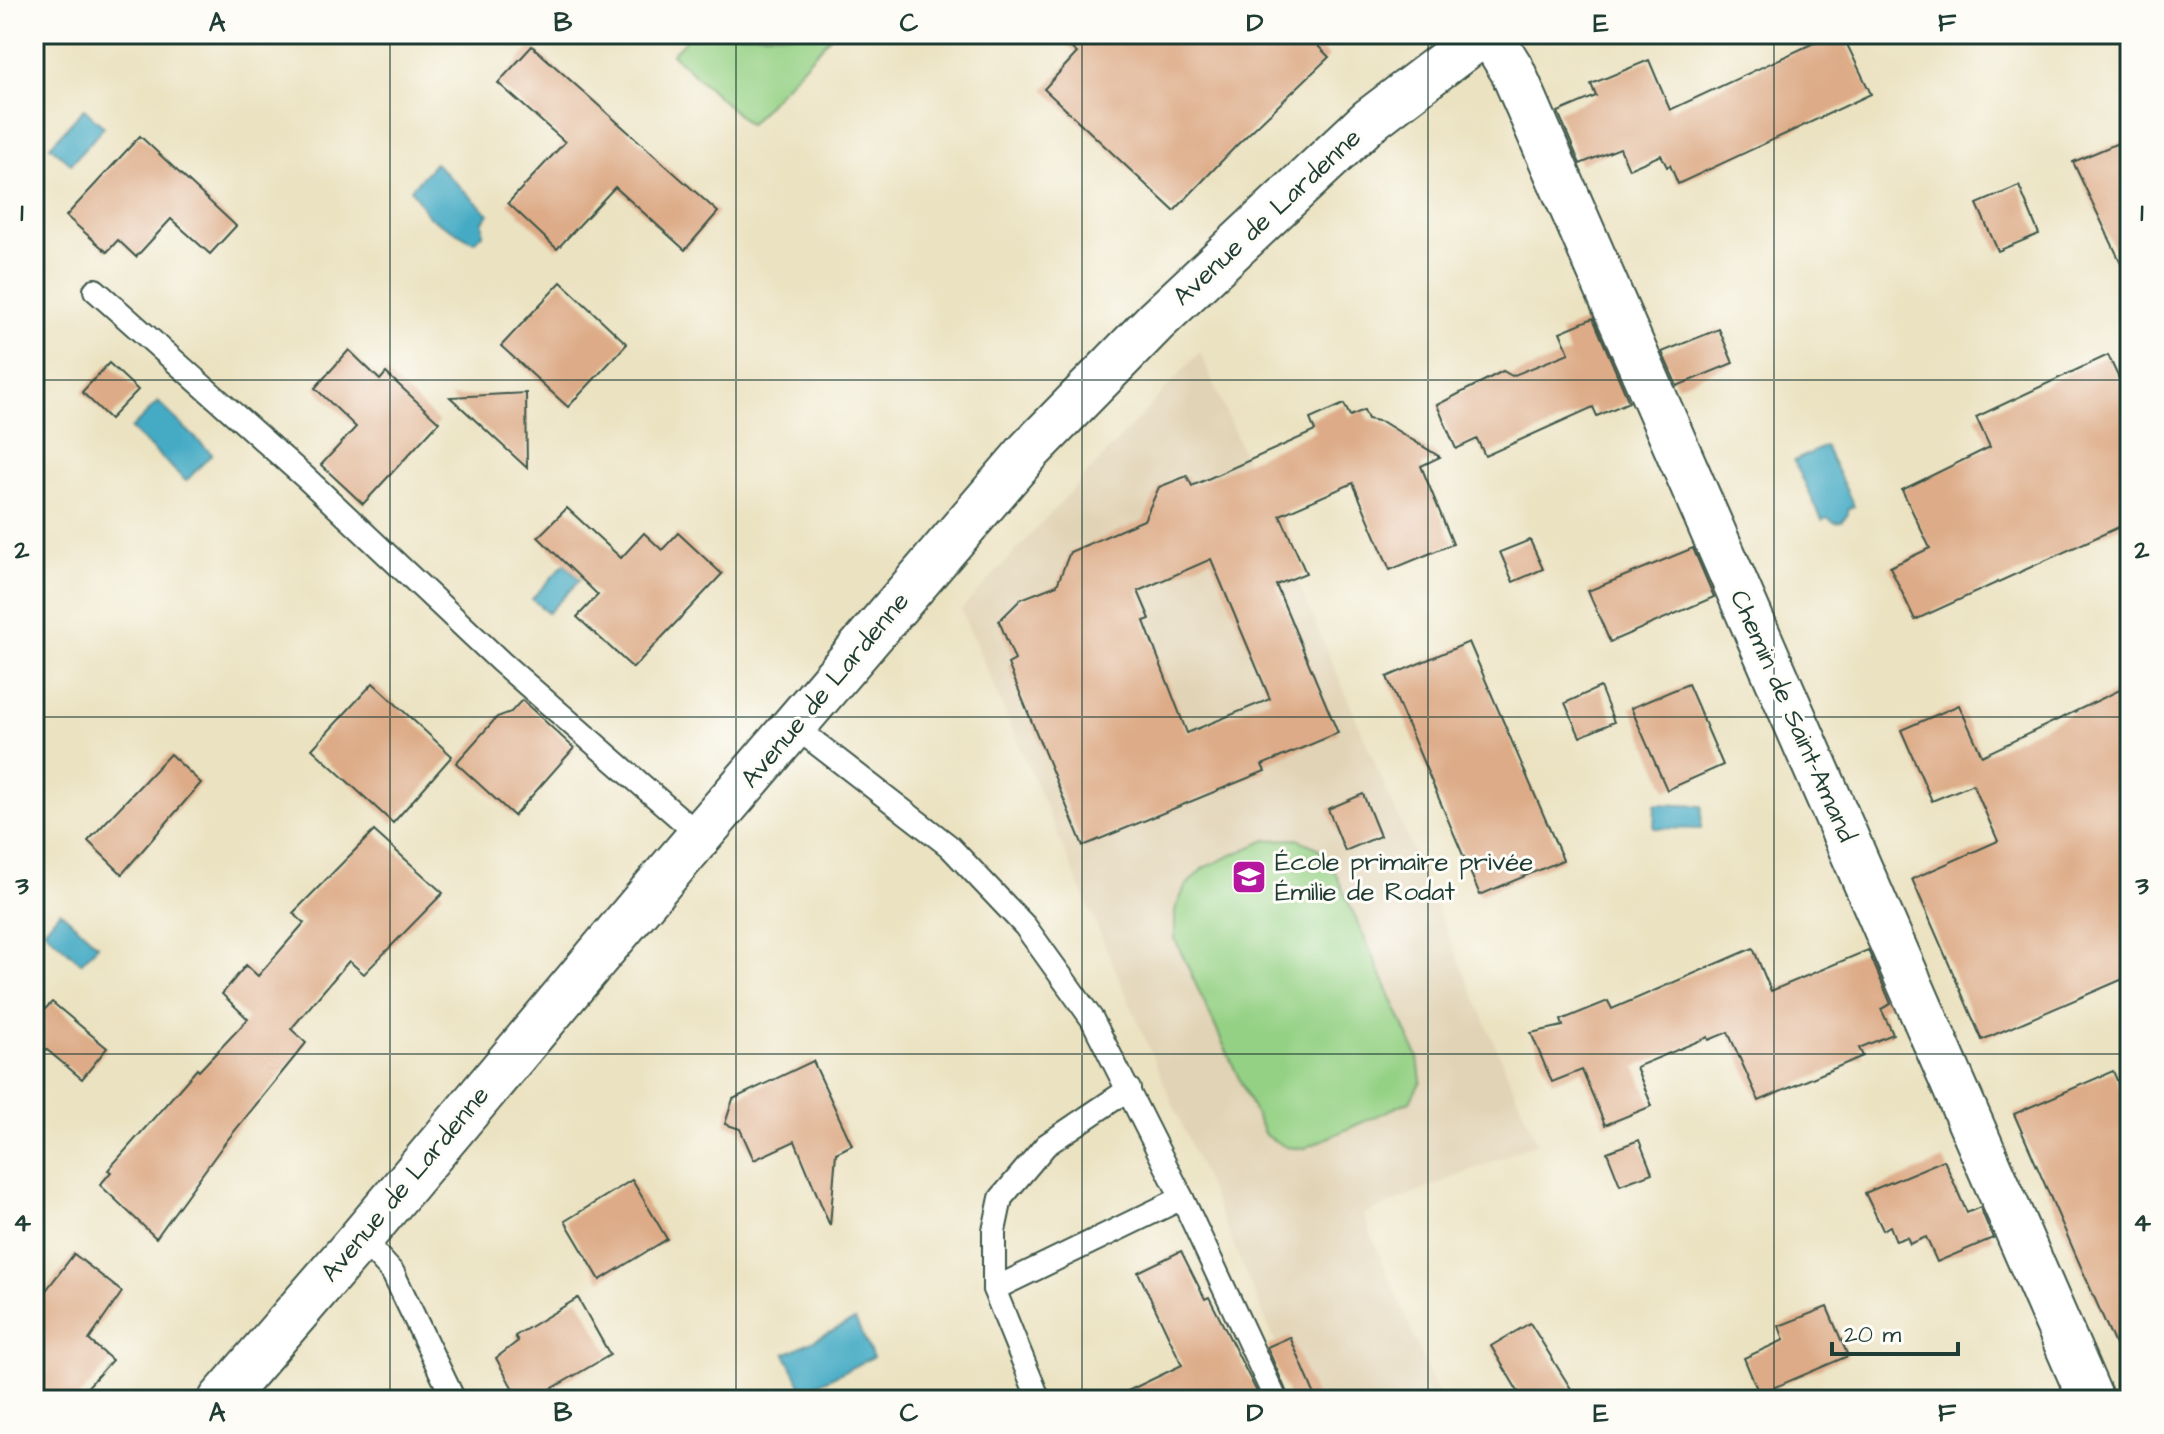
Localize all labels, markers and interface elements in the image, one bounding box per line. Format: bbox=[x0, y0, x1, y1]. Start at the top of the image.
text: A bbox=[209, 5, 226, 41]
text: B bbox=[554, 5, 573, 41]
text: C bbox=[900, 5, 919, 41]
text: D bbox=[1247, 5, 1264, 41]
text: E bbox=[1593, 5, 1609, 41]
text: F bbox=[1938, 5, 1957, 41]
street label: Avenue de Lardenne bbox=[1165, 120, 1369, 314]
text: 1 bbox=[20, 195, 24, 231]
text: 1 bbox=[2140, 195, 2144, 231]
text: 2 bbox=[14, 532, 30, 568]
text: 2 bbox=[2134, 532, 2150, 568]
street label: Avenue de Lardenne bbox=[732, 584, 918, 796]
street label: Chemin de Saint-Amand bbox=[1721, 584, 1865, 848]
place label: École primaire privée Émilie de Rodat bbox=[1275, 844, 1533, 910]
school or university icon: École primaire privée Émilie de Rodat bbox=[1230, 858, 1268, 896]
text: 3 bbox=[14, 868, 29, 904]
text: 3 bbox=[2134, 868, 2149, 904]
street label: Avenue de Lardenne bbox=[312, 1078, 498, 1290]
text: 4 bbox=[13, 1205, 31, 1241]
text: 4 bbox=[2133, 1205, 2151, 1241]
scale bar bbox=[1832, 1306, 1958, 1356]
text: 20 m bbox=[1844, 1318, 1901, 1352]
text: A bbox=[209, 1395, 226, 1431]
text: B bbox=[554, 1395, 573, 1431]
text: C bbox=[900, 1395, 919, 1431]
text: D bbox=[1247, 1395, 1264, 1431]
text: E bbox=[1593, 1395, 1609, 1431]
text: F bbox=[1938, 1395, 1957, 1431]

